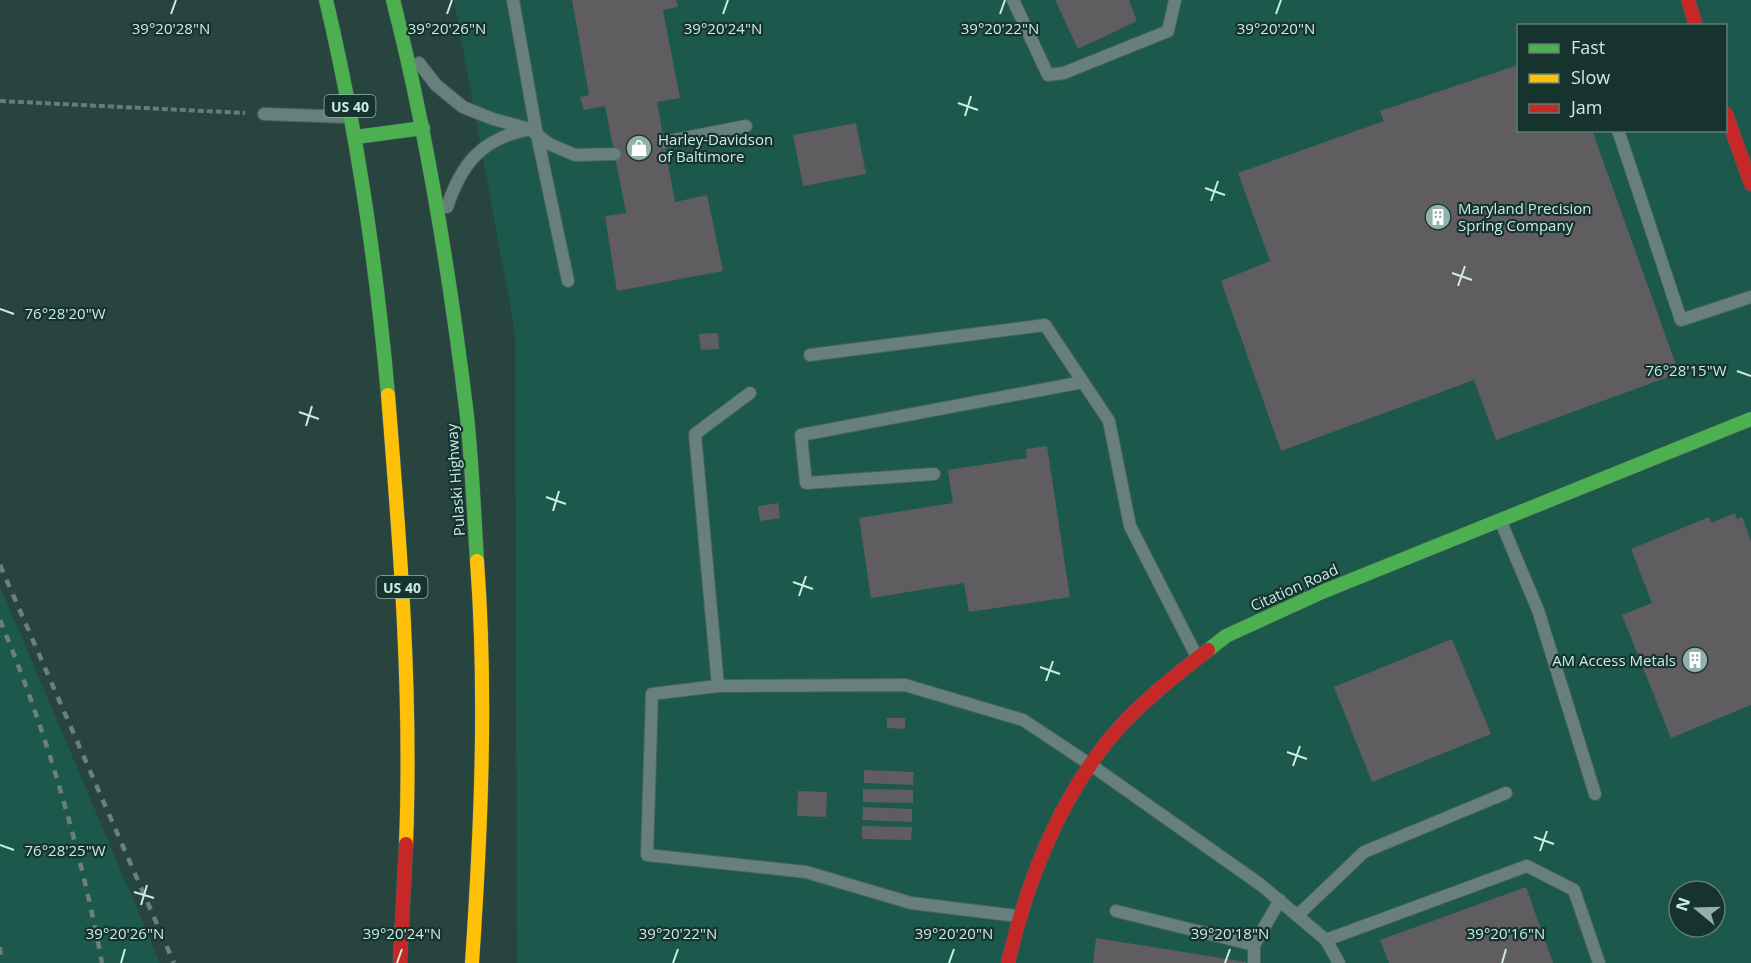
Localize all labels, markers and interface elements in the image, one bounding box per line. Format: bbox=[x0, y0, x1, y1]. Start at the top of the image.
text: 39°20'28"N bbox=[132, 18, 210, 38]
text: 39°20'26"N bbox=[408, 18, 486, 38]
text: 39°20'24"N bbox=[684, 18, 762, 38]
text: 39°20'22"N bbox=[961, 18, 1039, 38]
text: 39°20'20"N bbox=[1237, 18, 1315, 38]
legend bbox=[1517, 24, 1727, 132]
text: Fast bbox=[1571, 35, 1605, 59]
text: Slow bbox=[1571, 65, 1610, 89]
road number: US 40 bbox=[324, 95, 376, 117]
text: Jam bbox=[1569, 95, 1603, 119]
place label: Harley-Davidson of Baltimore bbox=[658, 129, 773, 166]
shop icon: Harley-Davidson of Baltimore bbox=[624, 133, 654, 163]
place label: Maryland Precision Spring Company bbox=[1458, 198, 1592, 235]
building icon: Maryland Precision Spring Company bbox=[1423, 202, 1453, 232]
text: 76°28'20"W bbox=[25, 303, 106, 323]
text: 76°28'15"W bbox=[1646, 360, 1727, 380]
street label: Pulaski Highway bbox=[441, 423, 469, 537]
street label: Citation Road bbox=[1247, 559, 1341, 615]
road number: US 40 bbox=[376, 576, 428, 598]
building icon: AM Access Metals bbox=[1680, 645, 1710, 675]
place label: AM Access Metals bbox=[1552, 650, 1676, 670]
text: 76°28'25"W bbox=[25, 840, 106, 860]
north arrow bbox=[1667, 879, 1727, 939]
text: N bbox=[1670, 894, 1695, 914]
text: 39°20'26"N bbox=[86, 923, 164, 943]
text: 39°20'24"N bbox=[363, 923, 441, 943]
text: 39°20'22"N bbox=[639, 923, 717, 943]
text: 39°20'20"N bbox=[915, 923, 993, 943]
text: 39°20'18"N bbox=[1191, 923, 1269, 943]
text: 39°20'16"N bbox=[1467, 923, 1545, 943]

